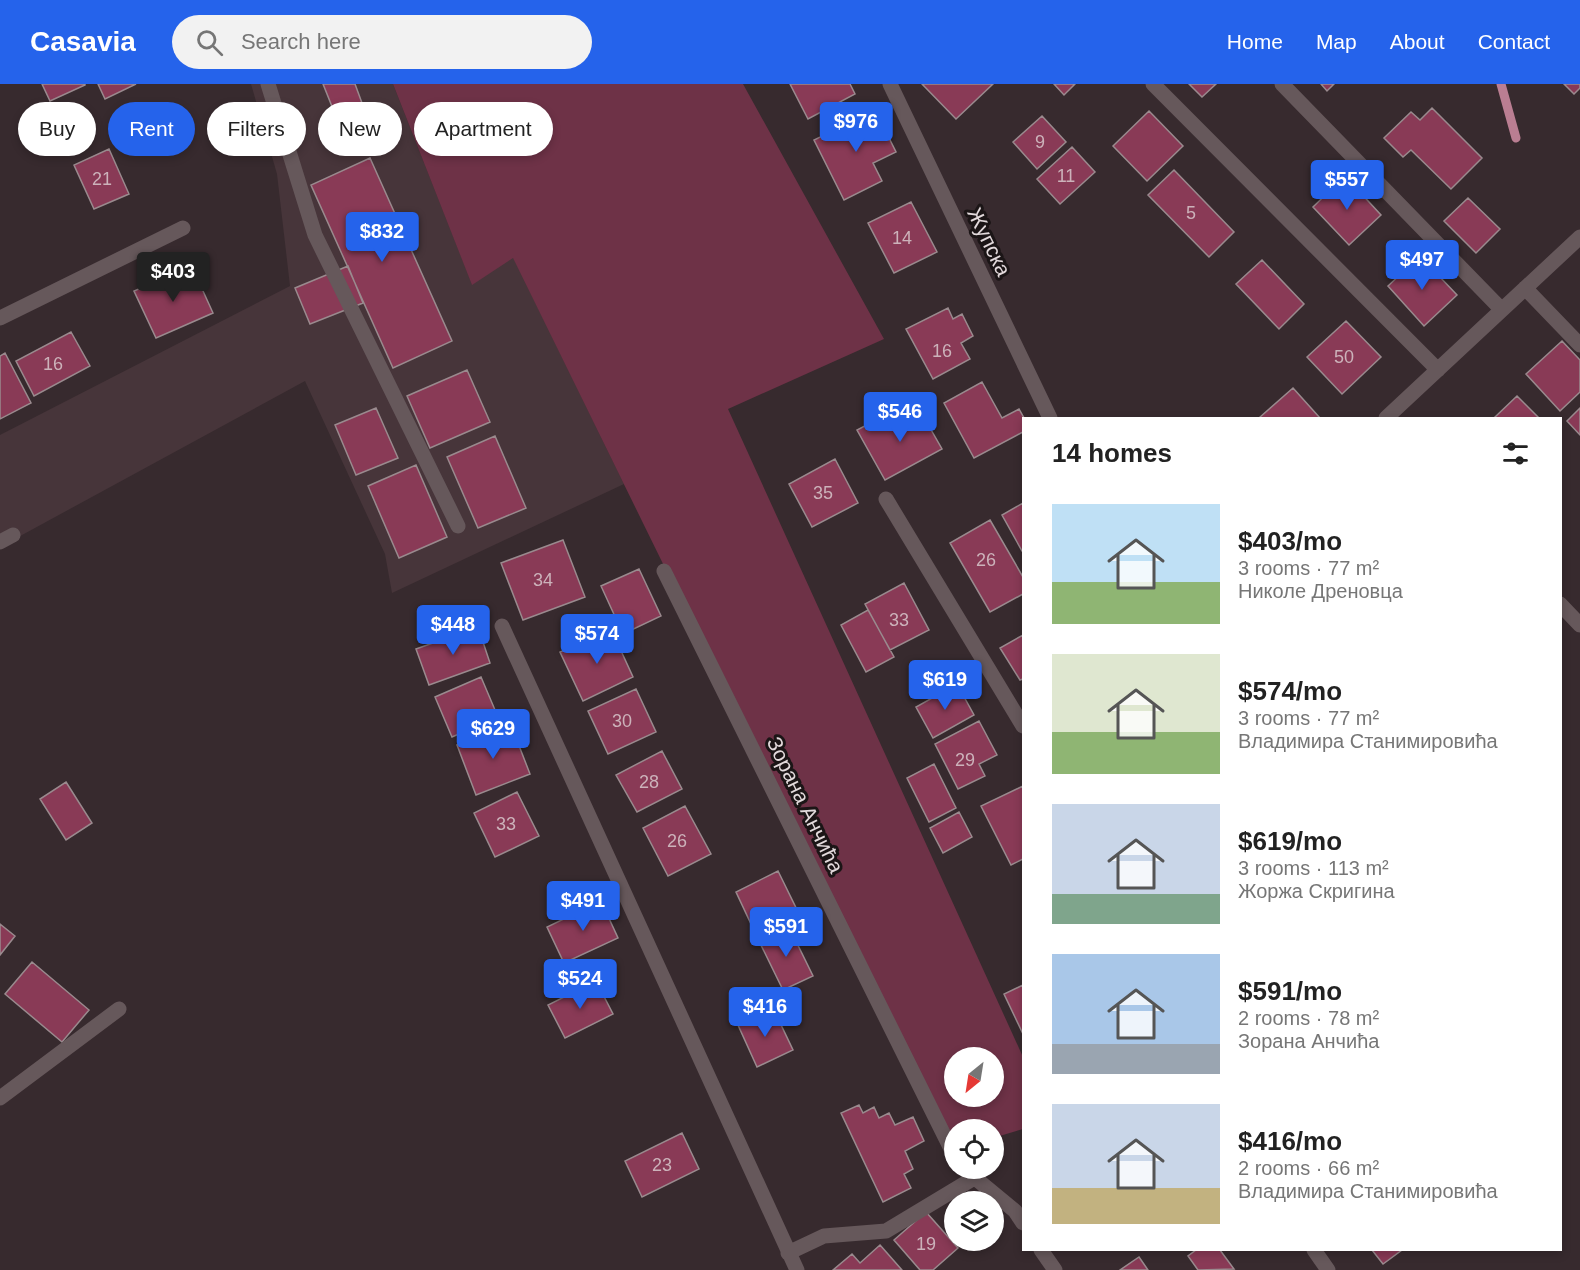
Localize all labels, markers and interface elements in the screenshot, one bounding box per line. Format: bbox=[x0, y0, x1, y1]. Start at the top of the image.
search box bbox=[172, 15, 592, 69]
text: Casavia bbox=[30, 26, 136, 57]
icon: search bbox=[193, 26, 226, 59]
text: Search here bbox=[241, 29, 361, 54]
text: Home bbox=[1227, 30, 1283, 53]
text: Map bbox=[1316, 30, 1357, 53]
text: About bbox=[1390, 30, 1445, 53]
text: Contact bbox=[1478, 30, 1550, 53]
chip: Buy bbox=[18, 102, 96, 156]
chip: Rent bbox=[108, 102, 195, 156]
chip: Filters bbox=[207, 102, 306, 156]
chip: New bbox=[318, 102, 402, 156]
chip: Apartment bbox=[414, 102, 553, 156]
pin: $976 bbox=[820, 102, 892, 153]
text: $976 bbox=[834, 110, 878, 132]
house number: 9 bbox=[1035, 132, 1045, 152]
pin: $557 bbox=[1311, 160, 1383, 211]
house number: 11 bbox=[1057, 166, 1075, 186]
text: $557 bbox=[1325, 168, 1369, 190]
house number: 21 bbox=[92, 169, 112, 189]
house number: 5 bbox=[1186, 203, 1196, 223]
street label: Жупска bbox=[963, 204, 1016, 280]
pin: $832 bbox=[346, 212, 418, 263]
text: $832 bbox=[360, 220, 404, 242]
house number: 14 bbox=[892, 228, 912, 248]
pin: $497 bbox=[1386, 240, 1458, 291]
text: $497 bbox=[1400, 248, 1444, 270]
pin: $403 bbox=[137, 252, 209, 303]
text: $403 bbox=[151, 260, 195, 282]
house number: 16 bbox=[932, 341, 952, 361]
house number: 50 bbox=[1334, 347, 1354, 367]
house number: 16 bbox=[43, 354, 63, 374]
pin: $546 bbox=[864, 392, 936, 443]
text: $546 bbox=[878, 400, 922, 422]
icon: filters bbox=[1499, 437, 1532, 470]
text: 14 homes bbox=[1052, 438, 1172, 468]
house number: 35 bbox=[813, 483, 833, 503]
text: $403/mo bbox=[1238, 526, 1342, 556]
icon: home bbox=[1100, 528, 1172, 600]
house number: 26 bbox=[976, 550, 996, 570]
text: 3 rooms · 77 m² bbox=[1238, 557, 1379, 579]
house number: 34 bbox=[533, 570, 553, 590]
text: Николе Дреновца bbox=[1238, 580, 1403, 602]
pin: $448 bbox=[417, 605, 489, 656]
house number: 33 bbox=[889, 610, 909, 630]
text: $448 bbox=[431, 613, 475, 635]
pin: $574 bbox=[561, 614, 633, 665]
text: $574 bbox=[575, 622, 619, 644]
pin: $619 bbox=[909, 660, 981, 711]
text: $619 bbox=[923, 668, 967, 690]
text: $574/mo bbox=[1238, 676, 1342, 706]
icon: home bbox=[1100, 678, 1172, 750]
text: 3 rooms · 77 m² bbox=[1238, 707, 1379, 729]
pin: $629 bbox=[457, 709, 529, 760]
house number: 30 bbox=[612, 711, 632, 731]
text: $629 bbox=[471, 717, 515, 739]
text: Владимира Станимировића bbox=[1238, 730, 1498, 752]
street label: Зорана Анчића bbox=[763, 733, 848, 877]
house number: 29 bbox=[955, 750, 975, 770]
house number: 28 bbox=[639, 772, 659, 792]
house number: 33 bbox=[496, 814, 516, 834]
text: $619/mo bbox=[1238, 826, 1342, 856]
icon: home bbox=[1100, 828, 1172, 900]
house number: 26 bbox=[667, 831, 687, 851]
text: 3 rooms · 113 m² bbox=[1238, 857, 1389, 879]
text: Жоржа Скригина bbox=[1238, 880, 1395, 902]
pin: $491 bbox=[547, 881, 619, 932]
text: $491 bbox=[561, 889, 605, 911]
pin: $591 bbox=[750, 907, 822, 958]
text: $591 bbox=[764, 915, 808, 937]
pin: $524 bbox=[544, 959, 616, 1010]
text: $524 bbox=[558, 967, 602, 989]
text: $591/mo bbox=[1238, 976, 1342, 1006]
icon: home bbox=[1100, 978, 1172, 1050]
pin: $416 bbox=[729, 987, 801, 1038]
text: $416 bbox=[743, 995, 787, 1017]
text: 2 rooms · 78 m² bbox=[1238, 1007, 1379, 1029]
text: Зорана Анчића bbox=[1238, 1030, 1379, 1052]
north arrow bbox=[944, 1047, 1004, 1107]
map controls bbox=[944, 1047, 1004, 1251]
button: locate bbox=[944, 1119, 1004, 1179]
text: $416/mo bbox=[1238, 1126, 1342, 1156]
icon: home bbox=[1100, 1128, 1172, 1200]
house number: 23 bbox=[652, 1155, 672, 1175]
text: 2 rooms · 66 m² bbox=[1238, 1157, 1379, 1179]
text: Владимира Станимировића bbox=[1238, 1180, 1498, 1202]
button: layers bbox=[944, 1191, 1004, 1251]
house number: 19 bbox=[916, 1234, 936, 1254]

